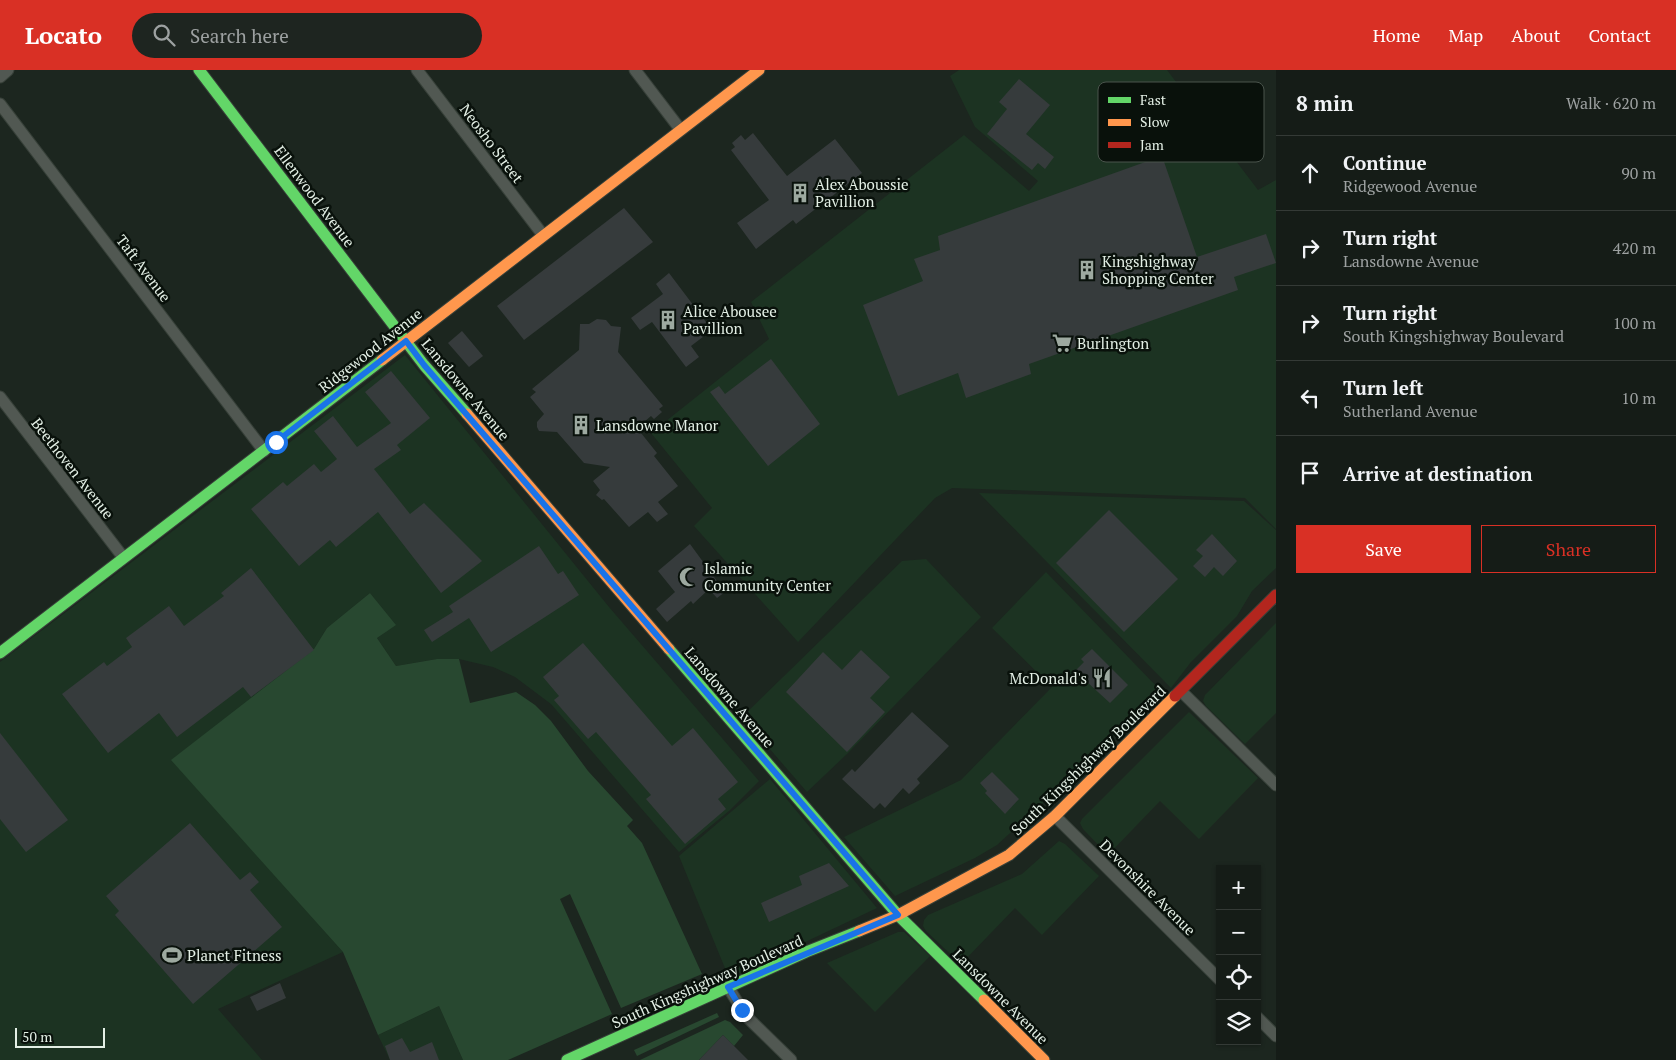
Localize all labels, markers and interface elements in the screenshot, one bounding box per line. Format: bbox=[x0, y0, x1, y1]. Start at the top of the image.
search box bbox=[132, 13, 482, 58]
text: Locato bbox=[25, 19, 102, 51]
icon: search bbox=[150, 21, 178, 49]
text: Search here bbox=[190, 23, 289, 48]
text: Home bbox=[1373, 23, 1420, 47]
text: Map bbox=[1448, 23, 1483, 47]
text: About bbox=[1511, 23, 1560, 47]
text: Contact bbox=[1588, 23, 1651, 47]
legend bbox=[1098, 82, 1264, 162]
text: 8 min bbox=[1296, 89, 1353, 117]
text: Fast bbox=[1140, 90, 1167, 109]
text: Walk · 620 m bbox=[1566, 92, 1656, 114]
street label: Neosho Street bbox=[456, 99, 529, 187]
text: Slow bbox=[1140, 112, 1170, 131]
text: Jam bbox=[1140, 135, 1164, 154]
street label: Ellenwood Avenue bbox=[270, 141, 360, 251]
text: Continue bbox=[1343, 150, 1427, 175]
icon: ahead bbox=[1296, 159, 1324, 187]
text: 90 m bbox=[1621, 162, 1656, 184]
place label: Alex Aboussie Pavillion bbox=[815, 174, 909, 211]
text: Ridgewood Avenue bbox=[1343, 175, 1477, 197]
building icon: Alex Aboussie Pavillion bbox=[789, 182, 811, 204]
text: Turn right bbox=[1343, 225, 1437, 250]
street label: Taft Avenue bbox=[112, 230, 176, 306]
icon: right bbox=[1296, 234, 1324, 262]
text: 420 m bbox=[1613, 237, 1656, 259]
text: Lansdowne Avenue bbox=[1343, 250, 1479, 272]
place label: Kingshighway Shopping Center bbox=[1102, 251, 1214, 288]
building icon: Kingshighway Shopping Center bbox=[1076, 259, 1098, 281]
text: Turn right bbox=[1343, 300, 1437, 325]
place label: Alice Abousee Pavillion bbox=[683, 301, 777, 338]
street label: Ridgewood Avenue bbox=[314, 303, 426, 397]
building icon: Alice Abousee Pavillion bbox=[657, 309, 679, 331]
icon: right bbox=[1296, 309, 1324, 337]
text: 100 m bbox=[1613, 312, 1656, 334]
text: South Kingshighway Boulevard bbox=[1343, 325, 1564, 347]
supermarket icon: Burlington bbox=[1051, 332, 1073, 354]
place label: Burlington bbox=[1077, 333, 1149, 353]
street label: Lansdowne Avenue bbox=[417, 334, 515, 444]
text: Turn left bbox=[1343, 375, 1424, 400]
icon: left bbox=[1296, 384, 1324, 412]
text: 10 m bbox=[1621, 387, 1656, 409]
text: Sutherland Avenue bbox=[1343, 400, 1478, 422]
street label: Beethoven Avenue bbox=[27, 413, 119, 523]
building icon: Lansdowne Manor bbox=[570, 414, 592, 436]
place label: Lansdowne Manor bbox=[596, 415, 718, 435]
route start bbox=[265, 431, 288, 454]
icon: arrive bbox=[1296, 459, 1324, 487]
text: Arrive at destination bbox=[1343, 461, 1532, 486]
button: Save bbox=[1296, 525, 1471, 573]
button: Share bbox=[1481, 525, 1656, 573]
place label: Islamic Community Center bbox=[704, 558, 831, 595]
mosque icon: Islamic Community Center bbox=[678, 566, 700, 588]
street label: Lansdowne Avenue bbox=[681, 642, 779, 752]
restaurant icon: McDonald's bbox=[1091, 667, 1113, 689]
place label: McDonald's bbox=[1009, 668, 1087, 688]
street label: South Kingshighway Boulevard bbox=[1006, 681, 1170, 839]
street label: Devonshire Avenue bbox=[1096, 835, 1200, 939]
map controls bbox=[1216, 865, 1261, 1045]
button: + bbox=[1216, 865, 1261, 910]
button: − bbox=[1216, 910, 1261, 955]
street label: South Kingshighway Boulevard bbox=[608, 930, 806, 1032]
sports icon: Planet Fitness bbox=[161, 944, 183, 966]
street label: Lansdowne Avenue bbox=[949, 944, 1053, 1048]
place label: Planet Fitness bbox=[187, 945, 281, 965]
button: locate bbox=[1216, 955, 1261, 1000]
route end bbox=[731, 999, 754, 1022]
button: layers bbox=[1216, 1000, 1261, 1045]
scale bar bbox=[15, 1025, 105, 1048]
text: 50 m bbox=[22, 1027, 52, 1046]

